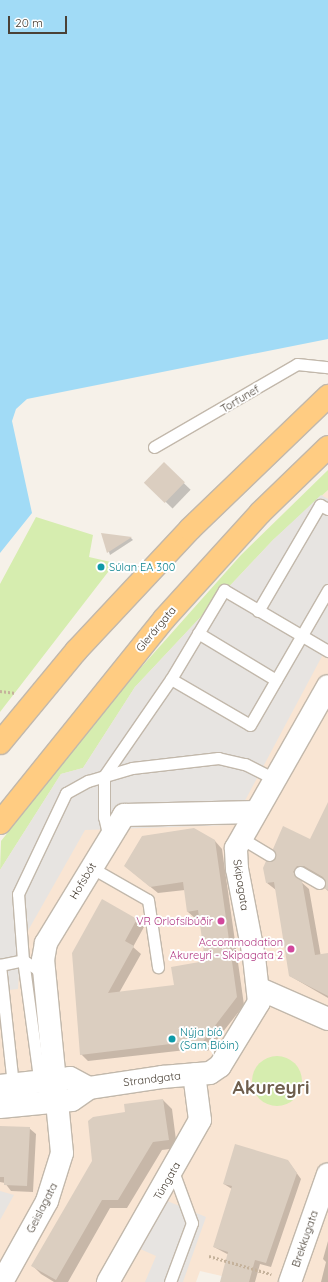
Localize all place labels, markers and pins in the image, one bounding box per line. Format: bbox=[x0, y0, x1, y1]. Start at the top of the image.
place label: Súlan EA 300 bbox=[109, 560, 175, 574]
marker: Súlan EA 300 bbox=[96, 562, 106, 572]
place label: VR Orlofsíbúðir bbox=[136, 914, 213, 928]
marker: VR Orlofsíbúðir bbox=[216, 916, 226, 926]
place label: Accommodation Akureyri - Skipagata 2 bbox=[170, 936, 283, 962]
marker: Accommodation Akureyri - Skipagata 2 bbox=[286, 944, 296, 954]
place label: Nýja bíó (Sam Bíóin) bbox=[180, 1026, 239, 1052]
marker: Nýja bíó (Sam Bíóin) bbox=[167, 1034, 177, 1044]

